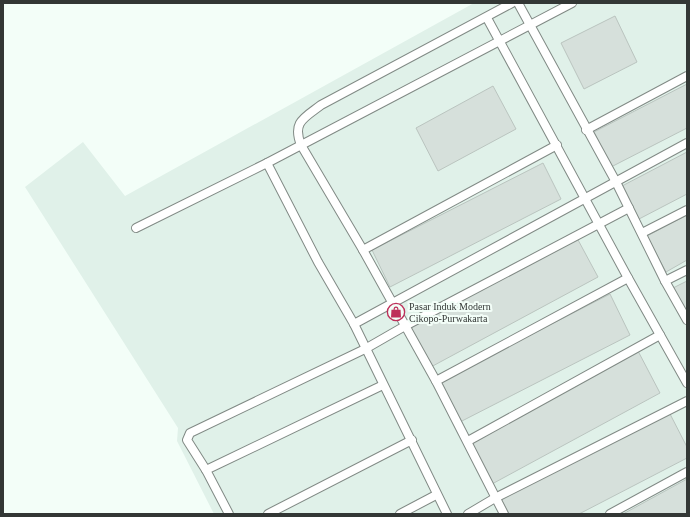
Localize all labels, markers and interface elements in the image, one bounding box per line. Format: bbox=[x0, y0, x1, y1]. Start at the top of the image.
place label: Pasar Induk Modern Cikopo-Purwakarta bbox=[409, 301, 491, 324]
shop icon: Pasar Induk Modern Cikopo-Purwakarta bbox=[386, 302, 406, 322]

